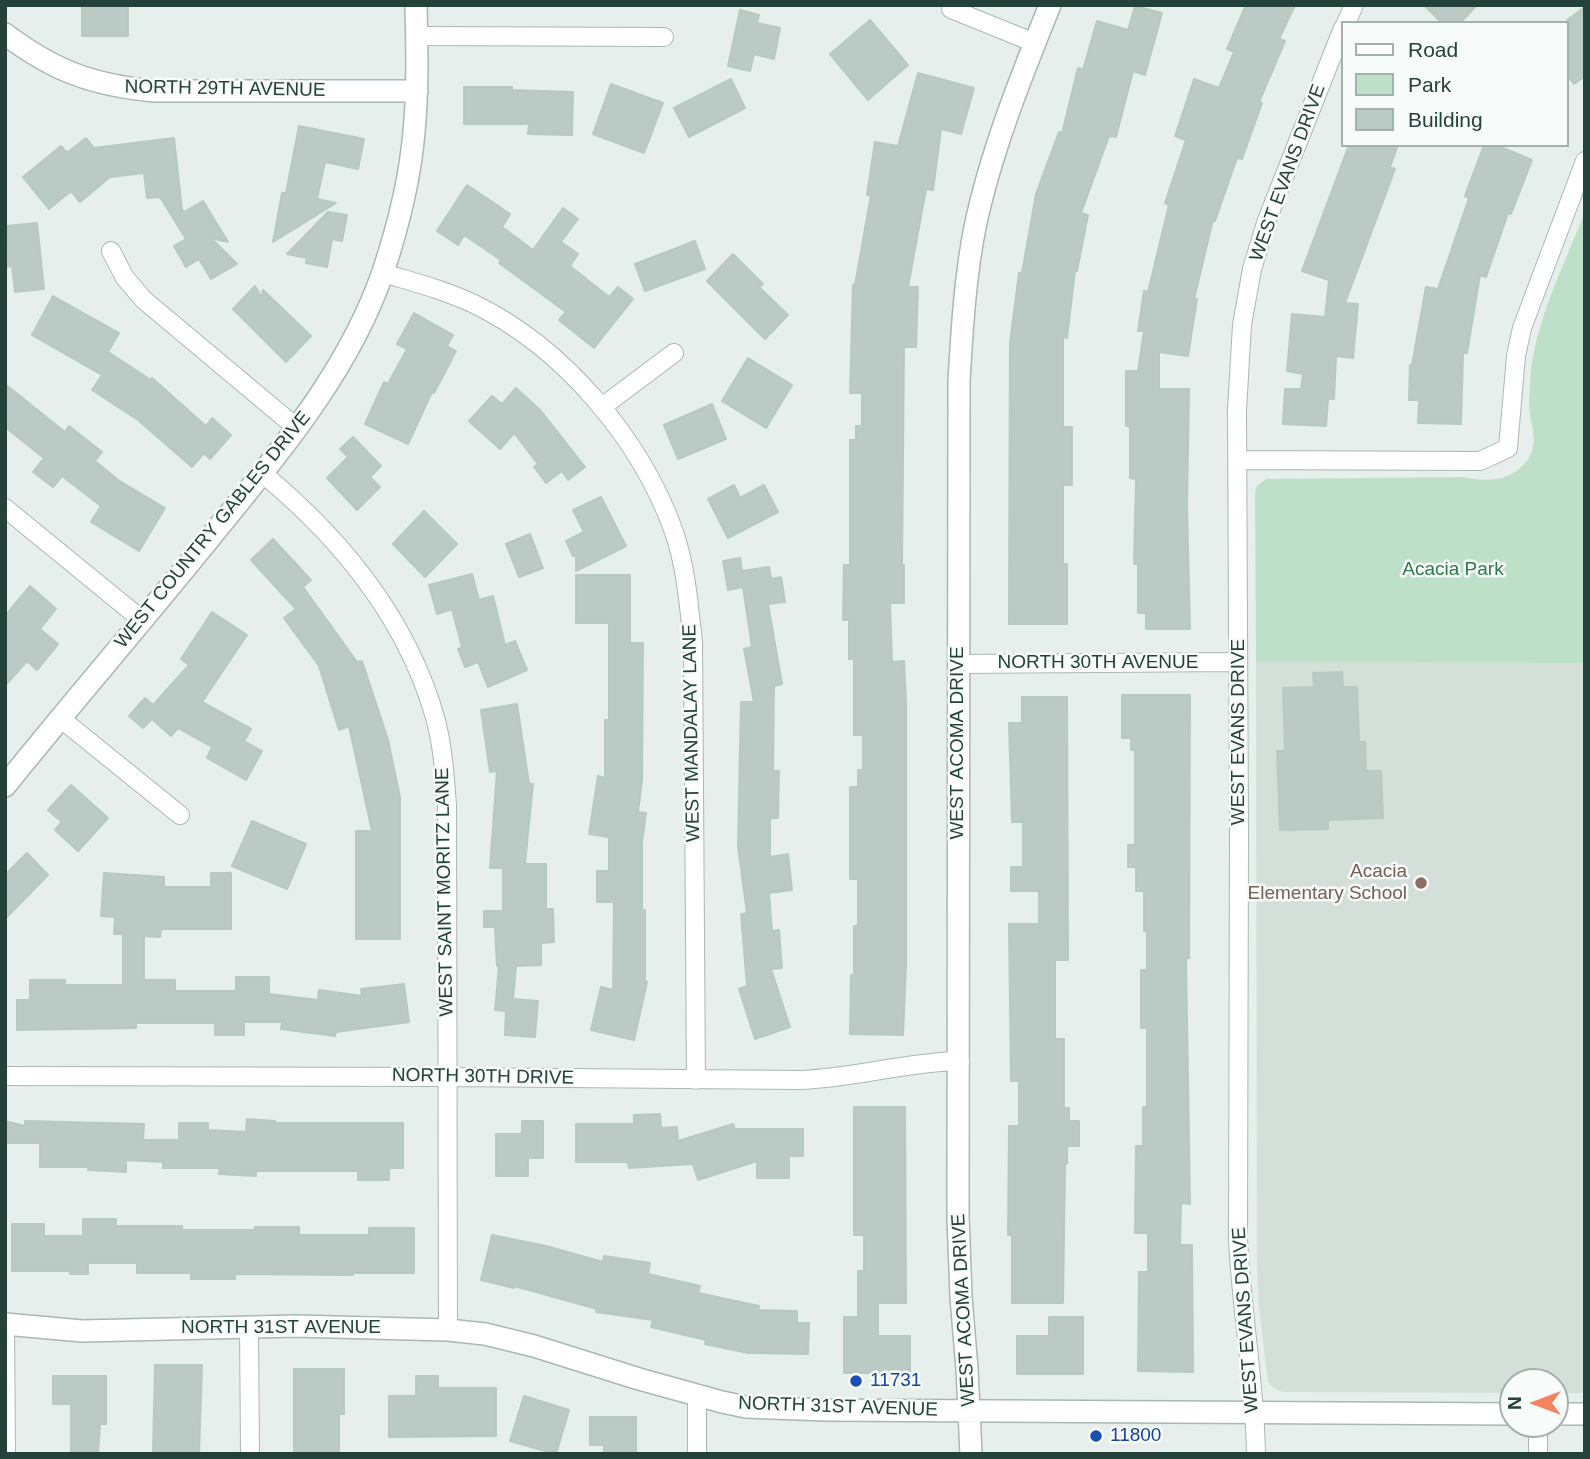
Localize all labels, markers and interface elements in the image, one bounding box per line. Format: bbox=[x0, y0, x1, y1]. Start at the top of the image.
legend bbox=[1342, 21, 1569, 147]
text: Road bbox=[1408, 38, 1458, 61]
text: Park bbox=[1408, 73, 1451, 96]
street label: NORTH 29TH AVENUE bbox=[124, 76, 326, 102]
street label: WEST EVANS DRIVE bbox=[1245, 81, 1331, 265]
text: Building bbox=[1408, 108, 1483, 131]
street label: WEST COUNTRY GABLES DRIVE bbox=[110, 407, 316, 653]
park label: Acacia Park bbox=[1402, 559, 1504, 581]
street label: WEST MANDALAY LANE bbox=[679, 624, 705, 842]
street label: WEST EVANS DRIVE bbox=[1228, 639, 1250, 825]
street label: WEST ACOMA DRIVE bbox=[947, 646, 969, 840]
street label: NORTH 30TH AVENUE bbox=[998, 652, 1198, 674]
street label: WEST SAINT MORITZ LANE bbox=[431, 767, 459, 1017]
place label: Acacia Elementary School bbox=[1248, 861, 1407, 905]
marker: Acacia Elementary School bbox=[1413, 875, 1429, 891]
street label: NORTH 30TH DRIVE bbox=[392, 1064, 574, 1090]
street label: WEST ACOMA DRIVE bbox=[948, 1213, 980, 1407]
street label: WEST EVANS DRIVE bbox=[1228, 1226, 1264, 1414]
street label: NORTH 31ST AVENUE bbox=[181, 1317, 381, 1339]
north arrow bbox=[1499, 1368, 1569, 1438]
place label: 11731 bbox=[870, 1370, 921, 1392]
marker: 11731 bbox=[848, 1373, 864, 1389]
street label: NORTH 31ST AVENUE bbox=[738, 1392, 938, 1422]
text: N bbox=[1504, 1396, 1525, 1410]
place label: 11800 bbox=[1110, 1425, 1161, 1447]
marker: 11800 bbox=[1088, 1428, 1104, 1444]

